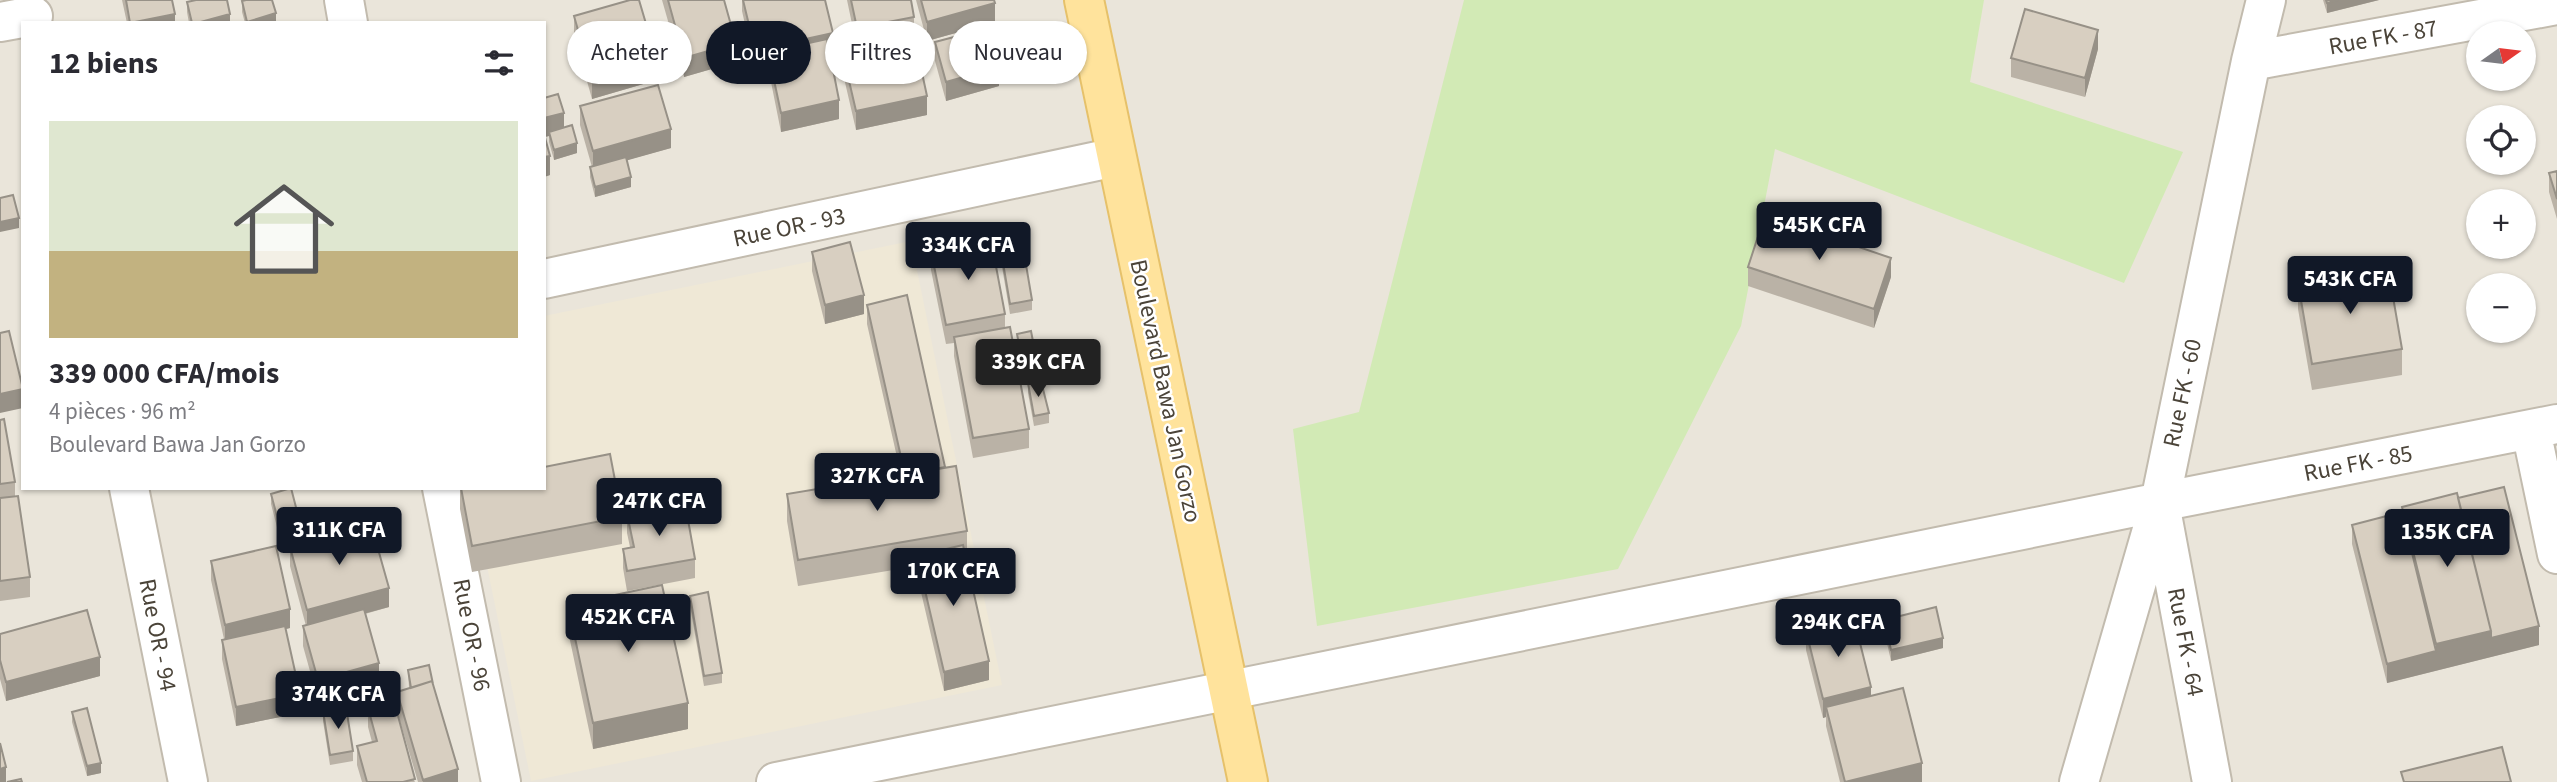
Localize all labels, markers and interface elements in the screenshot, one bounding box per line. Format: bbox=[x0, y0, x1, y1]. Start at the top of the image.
street label: Rue FK - 87 bbox=[2326, 11, 2440, 64]
chip: Acheter bbox=[567, 21, 692, 84]
chip: Louer bbox=[706, 21, 811, 84]
chip: Filtres bbox=[825, 21, 935, 84]
chip: Nouveau bbox=[949, 21, 1087, 84]
north arrow bbox=[2466, 21, 2536, 91]
map controls bbox=[2466, 21, 2536, 343]
text: 12 biens bbox=[49, 42, 158, 85]
icon: filters bbox=[480, 44, 518, 82]
button: locate bbox=[2466, 105, 2536, 175]
icon: home bbox=[221, 166, 347, 292]
button: + bbox=[2466, 189, 2536, 259]
street label: Rue OR - 93 bbox=[730, 199, 848, 256]
pin: 545K CFA bbox=[1747, 202, 1891, 262]
text: 545K CFA bbox=[1773, 208, 1865, 241]
pin: 334K CFA bbox=[896, 222, 1040, 282]
text: 334K CFA bbox=[922, 228, 1014, 261]
street label: Boulevard Bawa Jan Gorzo bbox=[1121, 256, 1210, 526]
pin: 543K CFA bbox=[2278, 256, 2422, 316]
text: 543K CFA bbox=[2304, 262, 2396, 295]
button: − bbox=[2466, 273, 2536, 343]
street label: Rue FK - 60 bbox=[2154, 336, 2211, 451]
pin: 339K CFA bbox=[966, 340, 1110, 399]
text: 339K CFA bbox=[992, 345, 1084, 378]
text: 339 000 CFA/mois bbox=[49, 352, 279, 395]
text: 4 pièces · 96 m² bbox=[49, 395, 196, 428]
text: Boulevard Bawa Jan Gorzo bbox=[49, 428, 306, 461]
street label: Rue FK - 85 bbox=[2301, 436, 2415, 491]
pin: 327K CFA bbox=[805, 454, 949, 513]
text: 327K CFA bbox=[831, 459, 923, 492]
pin: 247K CFA bbox=[587, 478, 731, 538]
text: 247K CFA bbox=[613, 484, 705, 517]
pin: 311K CFA bbox=[267, 508, 411, 567]
pin: 135K CFA bbox=[2375, 510, 2519, 569]
text: 311K CFA bbox=[293, 513, 385, 546]
text: 135K CFA bbox=[2401, 515, 2493, 548]
pin: 170K CFA bbox=[881, 548, 1025, 608]
text: 170K CFA bbox=[907, 554, 999, 587]
street label: Rue OR - 94 bbox=[129, 576, 186, 694]
street label: Rue OR - 96 bbox=[443, 576, 500, 694]
street label: Rue FK - 64 bbox=[2158, 585, 2213, 700]
pin: 452K CFA bbox=[556, 594, 700, 654]
text: 452K CFA bbox=[582, 600, 674, 633]
pin: 294K CFA bbox=[1766, 600, 1910, 659]
text: 294K CFA bbox=[1792, 605, 1884, 638]
pin: 374K CFA bbox=[266, 672, 410, 731]
text: 374K CFA bbox=[292, 677, 384, 710]

